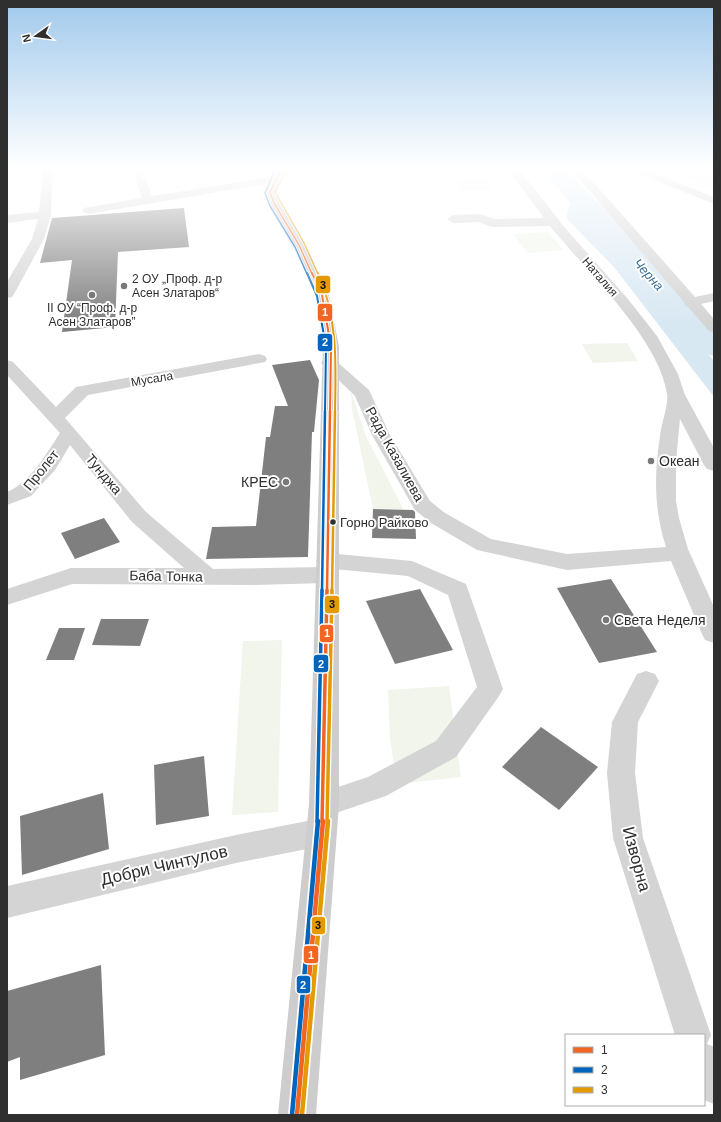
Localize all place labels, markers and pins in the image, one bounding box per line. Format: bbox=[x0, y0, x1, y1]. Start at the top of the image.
place label: 2 ОУ „Проф. д-р Асен Златаров“ bbox=[132, 272, 223, 300]
marker: 2 ОУ „Проф. д-р Асен Златаров“ bbox=[119, 281, 129, 291]
marker: II ОУ “Проф. д-р Асен Златаров” bbox=[87, 290, 97, 300]
place label: II ОУ “Проф. д-р Асен Златаров” bbox=[47, 301, 137, 329]
place label: Океан bbox=[659, 453, 699, 469]
marker: Океан bbox=[646, 456, 656, 466]
place label: КРЕС bbox=[241, 474, 278, 490]
marker: КРЕС bbox=[281, 477, 291, 487]
place label: Горно Райково bbox=[340, 515, 428, 530]
marker: Горно Райково bbox=[328, 517, 338, 527]
place label: Света Неделя bbox=[614, 612, 705, 628]
marker: Света Неделя bbox=[601, 615, 611, 625]

